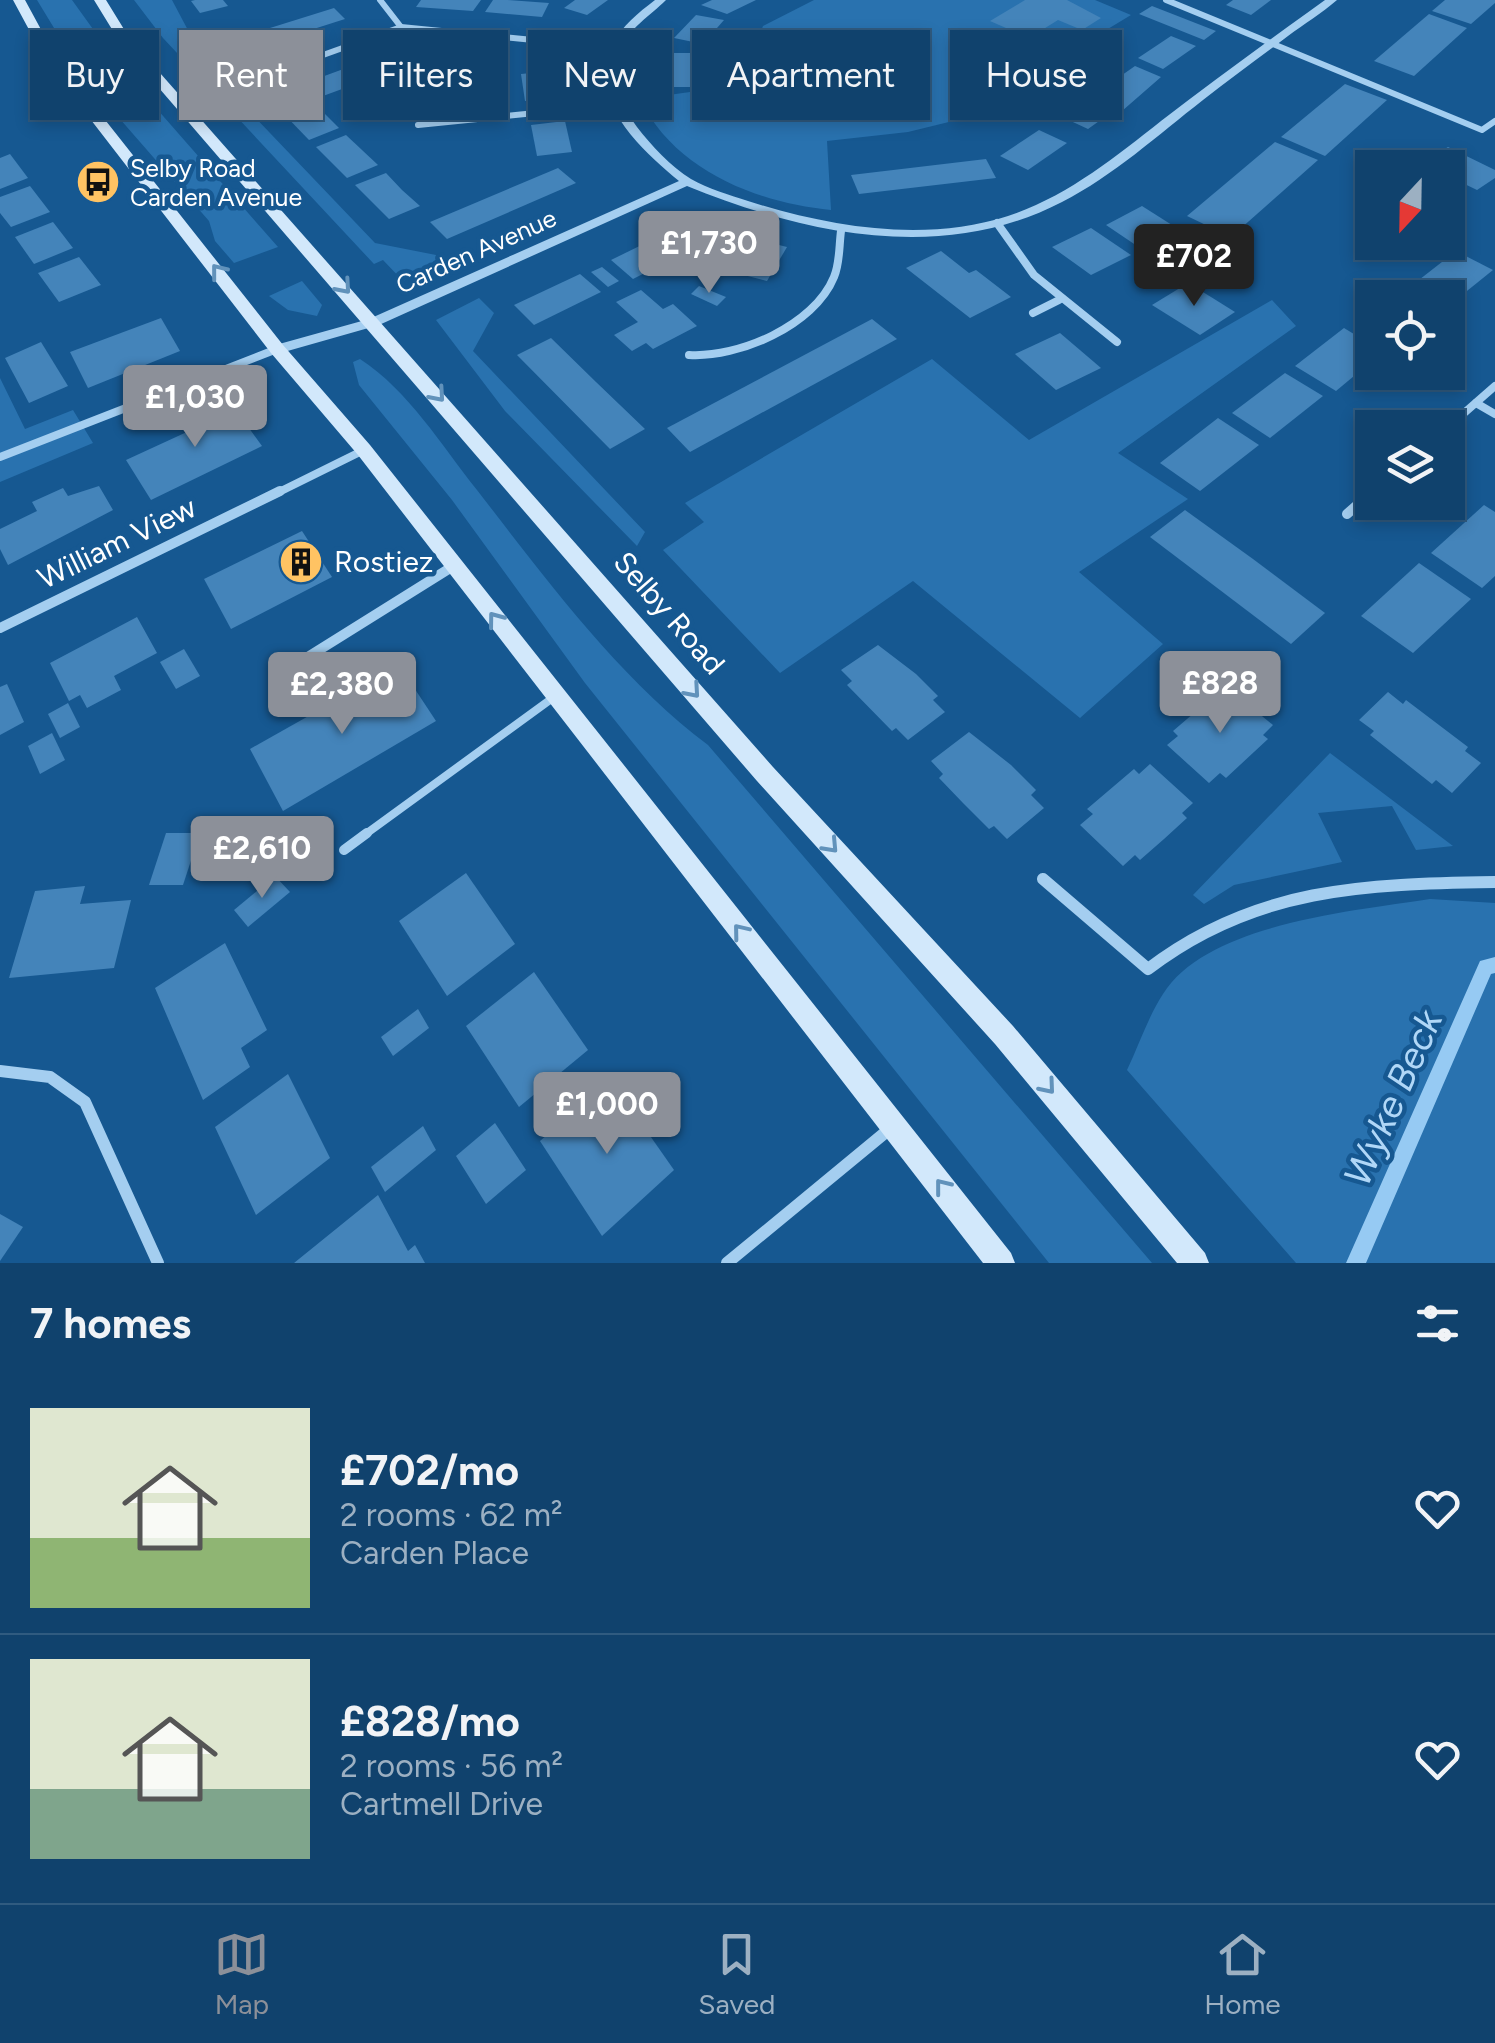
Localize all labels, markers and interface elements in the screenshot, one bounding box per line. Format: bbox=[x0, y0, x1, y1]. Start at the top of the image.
chip: Buy bbox=[30, 30, 159, 120]
chip: Rent bbox=[179, 30, 323, 120]
chip: Filters bbox=[343, 30, 508, 120]
chip: New bbox=[528, 30, 672, 120]
chip: Apartment bbox=[692, 30, 930, 120]
chip: House bbox=[950, 30, 1122, 120]
north arrow bbox=[1355, 150, 1465, 260]
map controls bbox=[1355, 150, 1465, 520]
place label: Selby Road Carden Avenue bbox=[130, 153, 302, 212]
bus stop icon: Selby Road Carden Avenue bbox=[75, 159, 121, 205]
street label: Carden Avenue bbox=[391, 202, 561, 300]
pin: £1,730 bbox=[628, 211, 790, 296]
text: £1,730 bbox=[660, 224, 758, 262]
pin: £702 bbox=[1135, 224, 1253, 309]
text: £702 bbox=[1156, 237, 1232, 275]
one-way arrow bbox=[212, 265, 230, 283]
one-way arrow bbox=[333, 276, 351, 294]
button: locate bbox=[1355, 280, 1465, 390]
pin: £1,030 bbox=[114, 365, 276, 450]
text: £1,030 bbox=[145, 378, 245, 416]
one-way arrow bbox=[426, 384, 444, 402]
button: layers bbox=[1355, 410, 1465, 520]
street label: William View bbox=[32, 488, 202, 597]
building icon: Rostiez bbox=[278, 539, 324, 585]
place label: Rostiez bbox=[334, 543, 434, 580]
street label: Selby Road bbox=[606, 544, 733, 682]
one-way arrow bbox=[490, 612, 507, 630]
pin: £828 bbox=[1161, 651, 1279, 736]
pin: £2,380 bbox=[261, 652, 423, 737]
text: £828 bbox=[1182, 664, 1258, 702]
text: £2,380 bbox=[290, 665, 394, 703]
one-way arrow bbox=[681, 679, 699, 697]
pin: £2,610 bbox=[181, 816, 343, 901]
text: £2,610 bbox=[213, 829, 311, 867]
one-way arrow bbox=[819, 834, 837, 853]
one-way arrow bbox=[734, 924, 752, 942]
water label: Wyke Beck bbox=[1334, 1002, 1453, 1193]
pin: £1,000 bbox=[526, 1072, 688, 1157]
one-way arrow bbox=[1037, 1076, 1055, 1094]
text: £1,000 bbox=[556, 1085, 658, 1123]
one-way arrow bbox=[936, 1179, 953, 1197]
icon: filters bbox=[1410, 1296, 1465, 1351]
text: 7 homes bbox=[30, 1298, 191, 1349]
text: £702/mo bbox=[340, 1445, 519, 1496]
icon: home bbox=[110, 1448, 230, 1568]
icon: heart bbox=[1410, 1481, 1465, 1536]
text: 2 rooms · 62 m² bbox=[340, 1496, 563, 1534]
text: Carden Place bbox=[340, 1534, 529, 1572]
text: £828/mo bbox=[340, 1696, 520, 1747]
icon: home bbox=[110, 1699, 230, 1819]
icon: heart bbox=[1410, 1732, 1465, 1787]
text: 2 rooms · 56 m² bbox=[340, 1747, 563, 1785]
text: Cartmell Drive bbox=[340, 1785, 543, 1823]
tab: Map bbox=[214, 1927, 269, 2021]
tab: Saved bbox=[698, 1927, 775, 2021]
tab: Home bbox=[1204, 1927, 1281, 2021]

